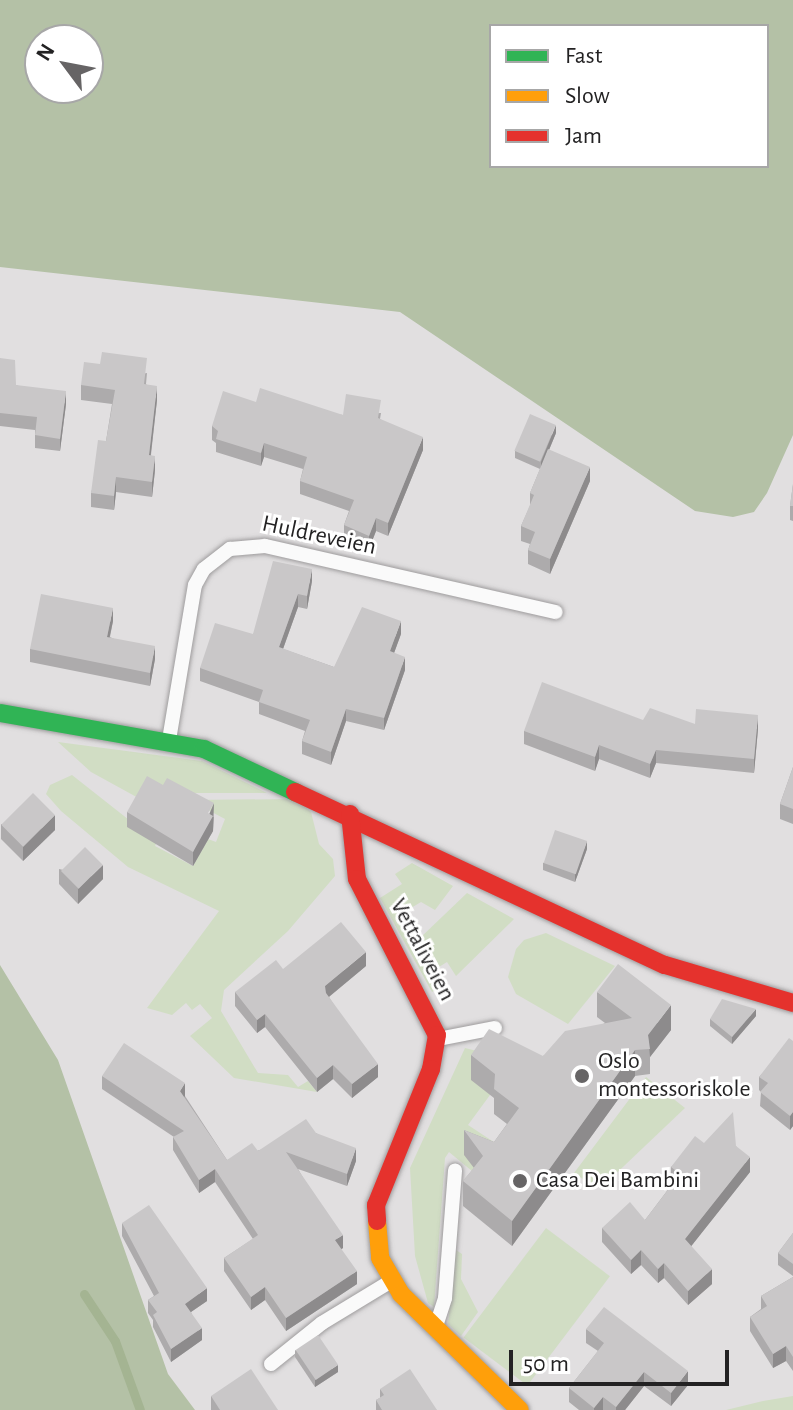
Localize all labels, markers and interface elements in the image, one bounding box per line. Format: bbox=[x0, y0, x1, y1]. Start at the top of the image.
north arrow bbox=[24, 24, 104, 104]
legend bbox=[489, 24, 769, 168]
text: N bbox=[32, 40, 59, 65]
text: Fast bbox=[565, 44, 602, 68]
text: Slow bbox=[565, 84, 610, 108]
text: Jam bbox=[565, 124, 602, 148]
street label: Huldreveien bbox=[259, 510, 379, 562]
street label: Vettaliveien bbox=[383, 894, 461, 1006]
place label: Oslo montessoriskole bbox=[598, 1048, 751, 1104]
marker: Oslo montessoriskole bbox=[573, 1067, 591, 1085]
place label: Casa Dei Bambini bbox=[536, 1167, 699, 1195]
marker: Casa Dei Bambini bbox=[511, 1172, 529, 1190]
scale bar bbox=[513, 1334, 733, 1384]
text: 50 m bbox=[523, 1352, 569, 1376]

